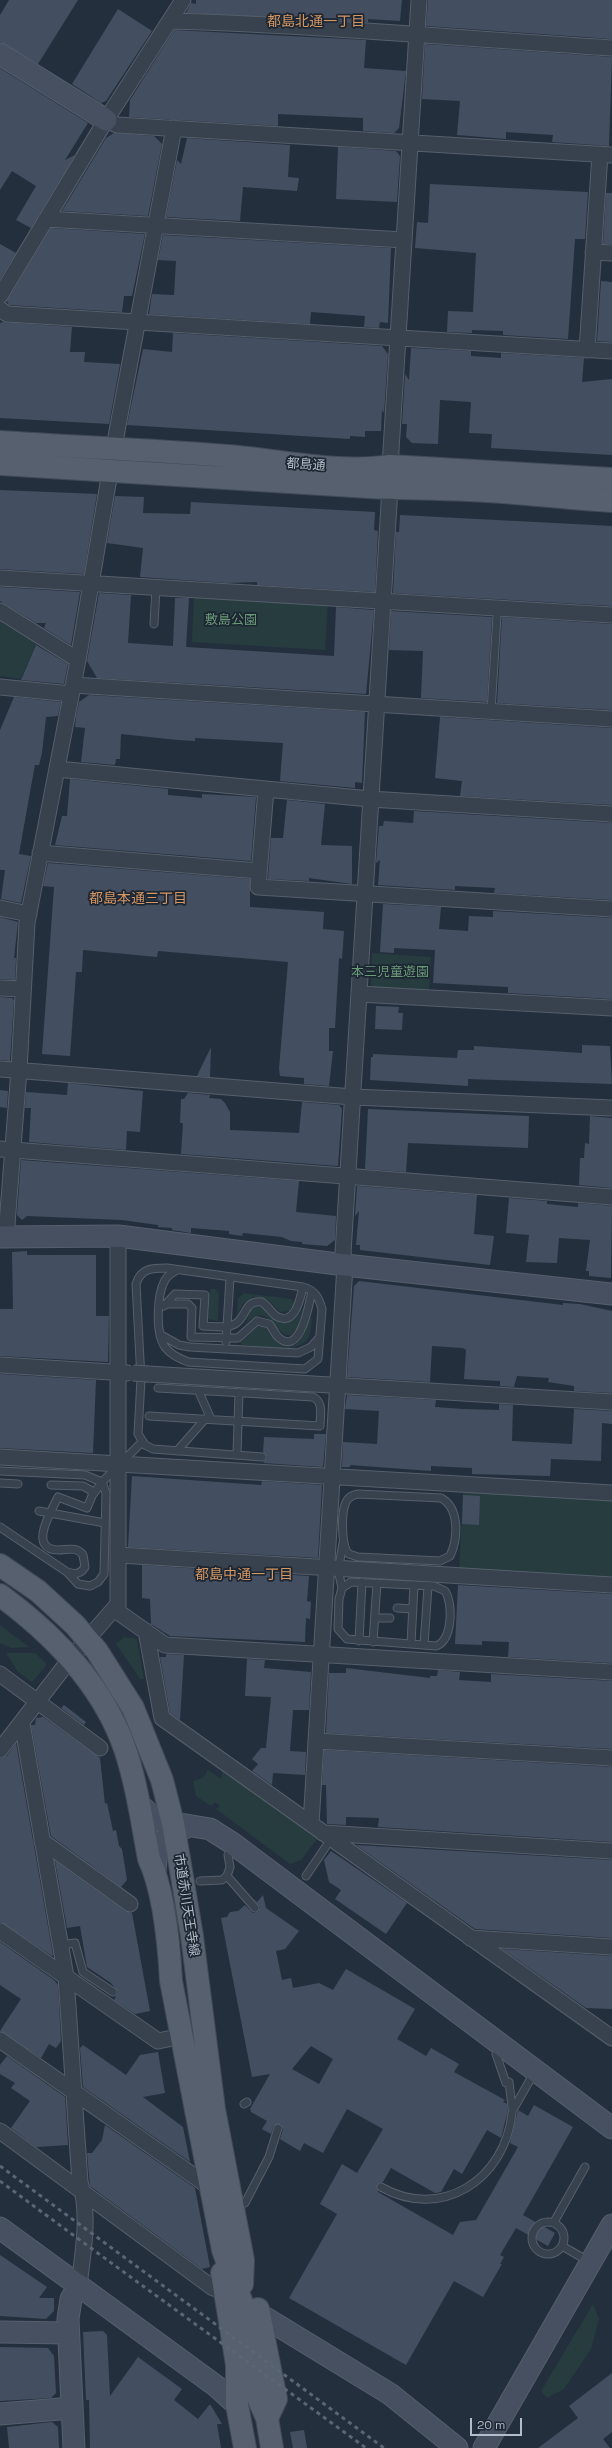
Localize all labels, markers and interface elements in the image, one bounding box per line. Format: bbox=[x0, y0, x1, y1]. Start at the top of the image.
district label: 都島北通一丁目 bbox=[267, 14, 365, 30]
street label: 都島通 bbox=[286, 456, 326, 474]
park label: 敷島公園 bbox=[205, 612, 257, 628]
district label: 都島本通三丁目 bbox=[89, 891, 187, 907]
park label: 本三児童遊園 bbox=[351, 964, 429, 980]
district label: 都島中通一丁目 bbox=[195, 1567, 293, 1583]
street label: 市道赤川天王寺線 bbox=[170, 1852, 202, 1958]
scale bar bbox=[472, 2410, 524, 2436]
text: 20 m bbox=[477, 2417, 505, 2433]

